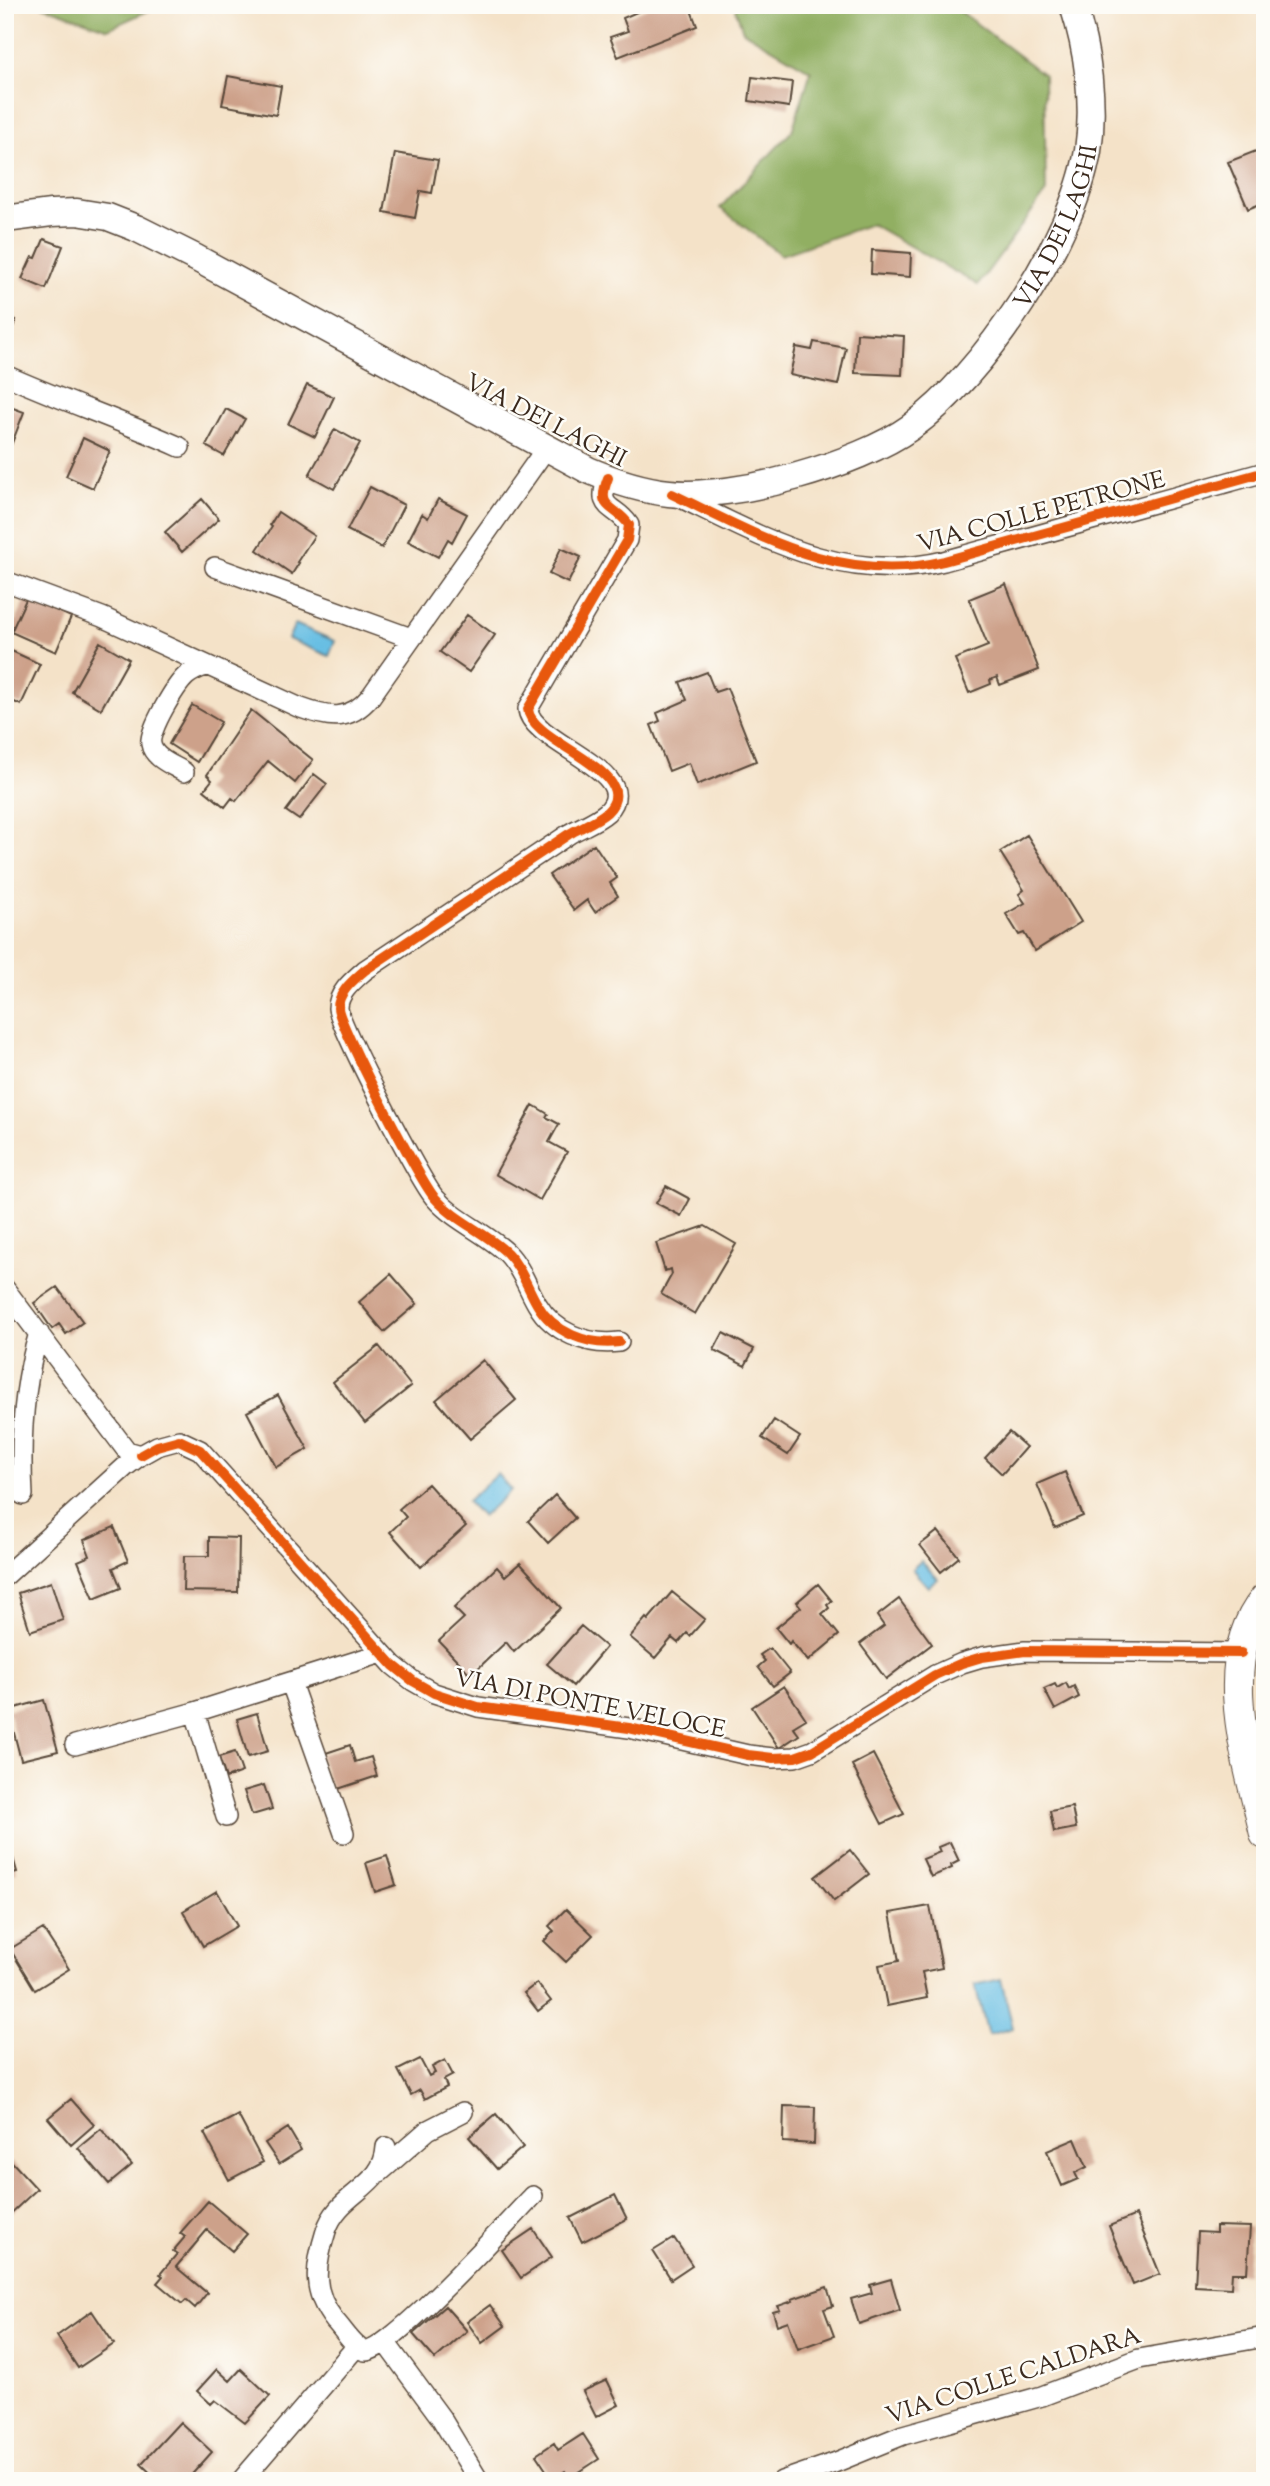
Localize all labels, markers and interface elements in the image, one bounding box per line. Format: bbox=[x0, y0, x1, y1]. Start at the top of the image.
street label: VIA DEI LAGHI bbox=[1006, 142, 1108, 317]
street label: VIA DEI LAGHI bbox=[458, 366, 632, 477]
street label: VIA COLLE PETRONE bbox=[914, 463, 1170, 562]
street label: VIA DI PONTE VELOCE bbox=[451, 1662, 729, 1748]
street label: VIA COLLE CALDARA bbox=[882, 2319, 1146, 2434]

